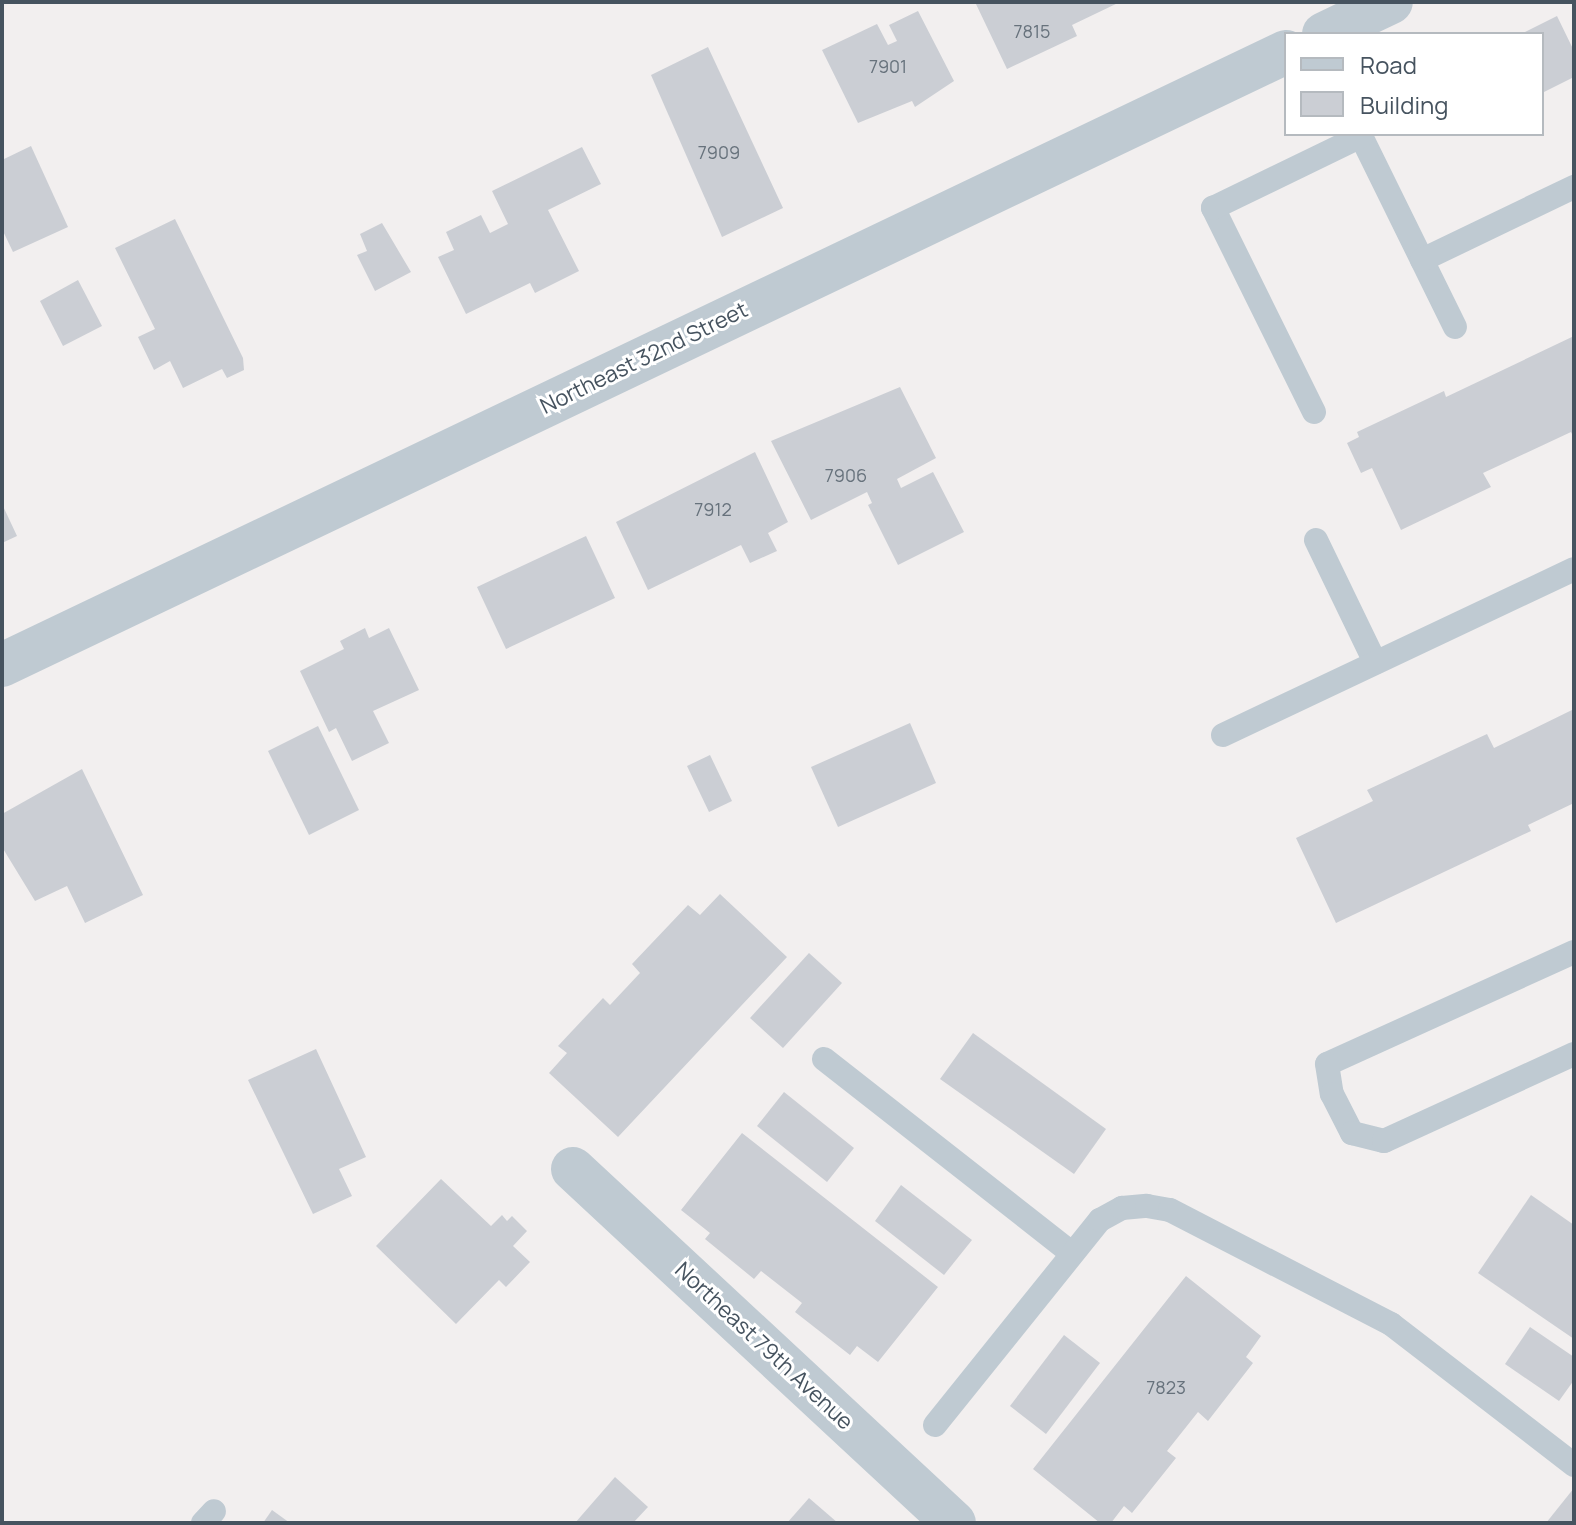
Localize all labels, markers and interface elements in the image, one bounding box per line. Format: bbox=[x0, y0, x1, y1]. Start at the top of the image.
house number: 7815 bbox=[1014, 20, 1050, 42]
legend bbox=[1284, 32, 1544, 136]
text: Road bbox=[1360, 48, 1417, 81]
house number: 7901 bbox=[869, 55, 907, 77]
text: Building bbox=[1360, 88, 1448, 121]
house number: 7909 bbox=[698, 141, 740, 163]
street label: Northeast 32nd Street bbox=[536, 296, 752, 420]
house number: 7906 bbox=[825, 464, 867, 486]
house number: 7912 bbox=[694, 498, 732, 520]
street label: Northeast 79th Avenue bbox=[670, 1257, 858, 1435]
house number: 7823 bbox=[1146, 1376, 1186, 1398]

